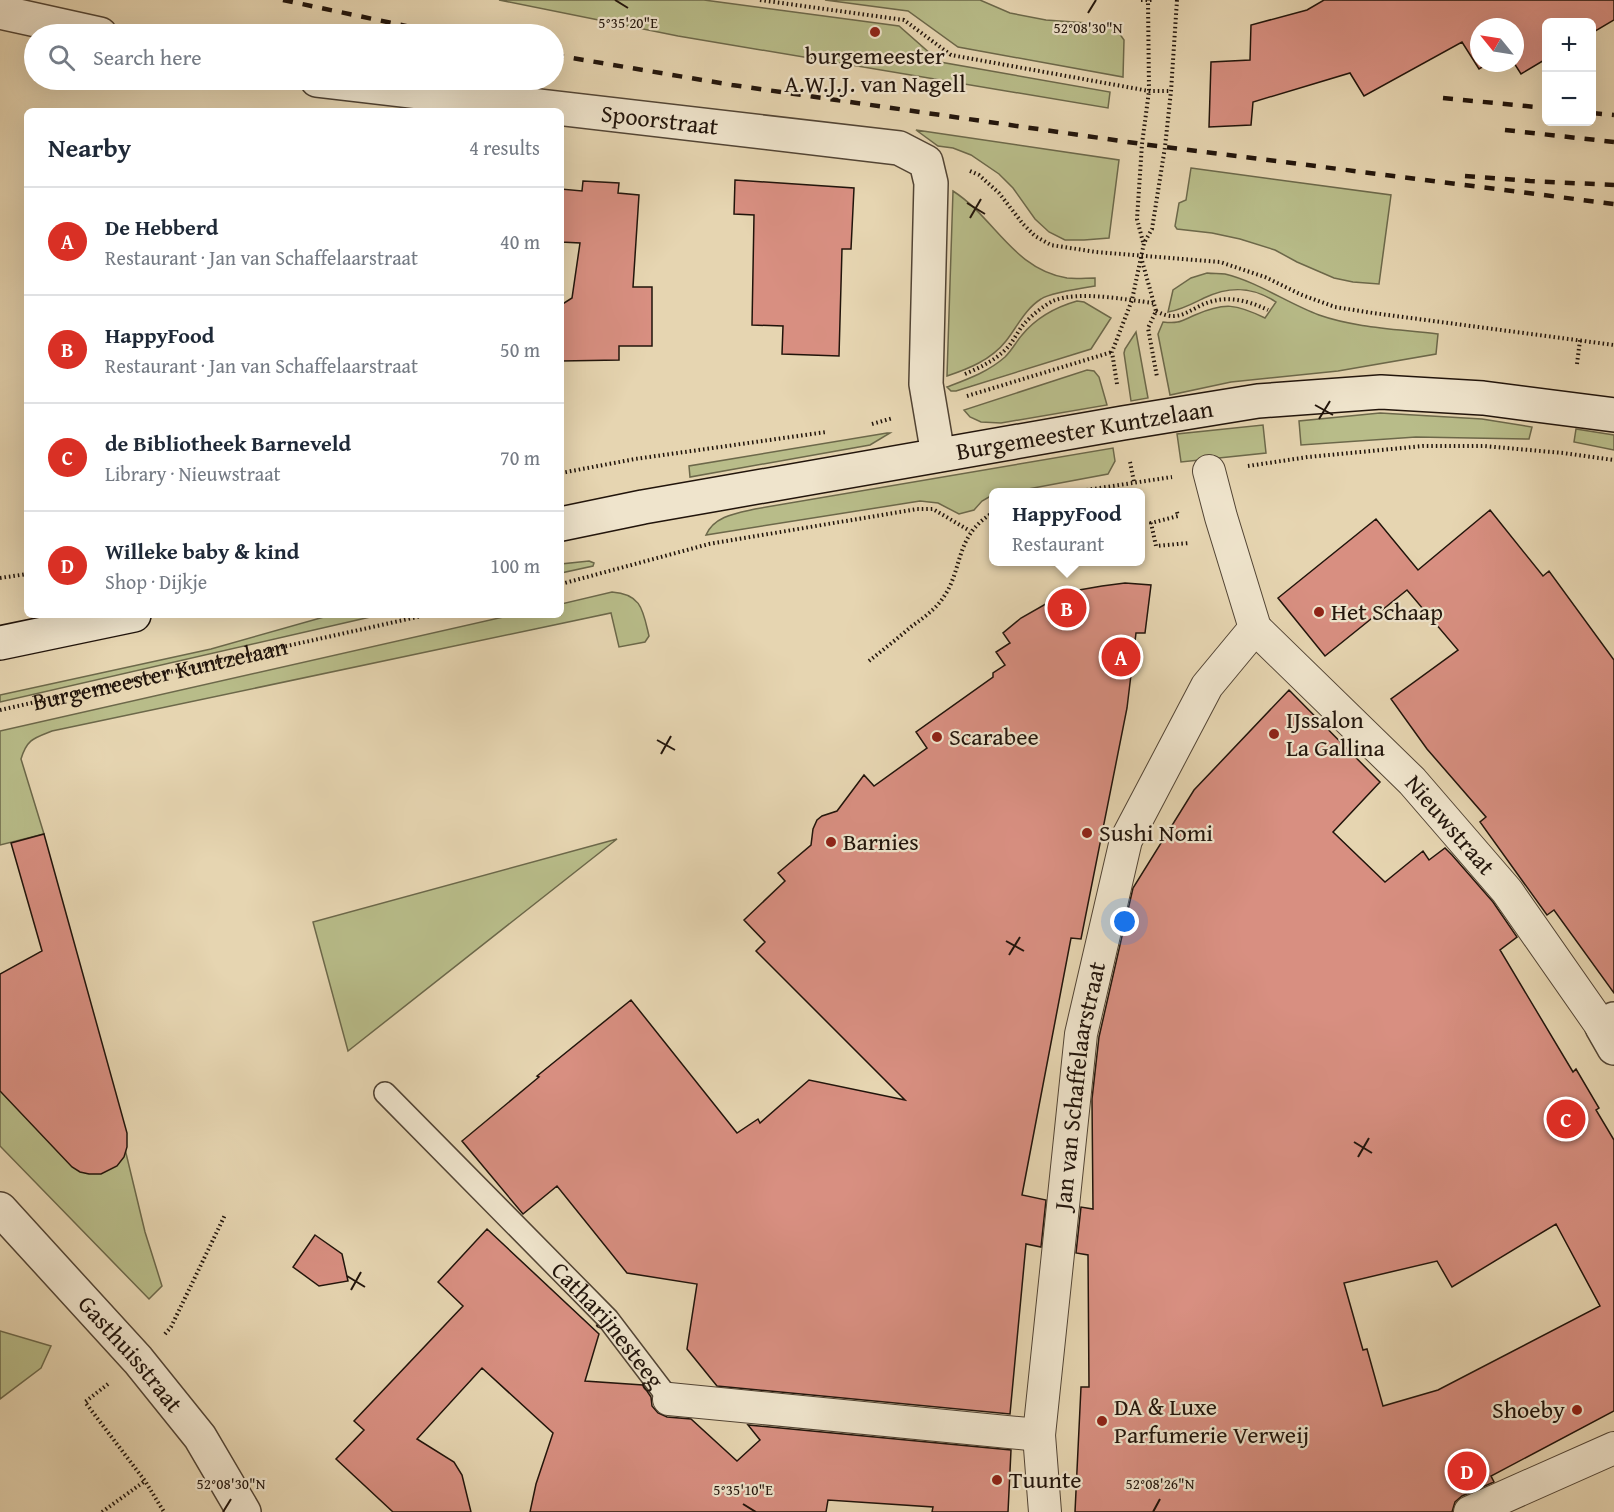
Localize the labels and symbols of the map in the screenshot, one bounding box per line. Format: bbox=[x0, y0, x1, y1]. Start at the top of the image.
text: 5°35'20"E bbox=[598, 12, 658, 33]
text: 52°08'30"N bbox=[1054, 17, 1123, 38]
north arrow bbox=[1470, 18, 1524, 72]
marker: burgemeester A.W.J.J. van Nagell bbox=[868, 25, 882, 39]
place label: burgemeester A.W.J.J. van Nagell bbox=[784, 38, 966, 101]
street label: Spoorstraat bbox=[599, 95, 721, 144]
street label: Burgemeester Kuntzelaan bbox=[953, 391, 1216, 469]
pin: B bbox=[1048, 586, 1086, 630]
place label: Het Schaap bbox=[1331, 594, 1443, 629]
marker: Het Schaap bbox=[1312, 605, 1326, 619]
street label: Burgemeester Kuntzelaan bbox=[29, 628, 291, 719]
pin: A bbox=[1102, 634, 1140, 680]
place label: IJssalon La Gallina bbox=[1286, 702, 1386, 765]
place label: Scarabee bbox=[949, 719, 1039, 754]
marker: IJssalon La Gallina bbox=[1267, 727, 1281, 741]
marker: Scarabee bbox=[930, 730, 944, 744]
street label: Nieuwstraat bbox=[1397, 767, 1504, 883]
place label: Sushi Nomi bbox=[1099, 815, 1213, 850]
place label: Barnies bbox=[843, 824, 919, 859]
marker: Sushi Nomi bbox=[1080, 826, 1094, 840]
marker: Barnies bbox=[824, 835, 838, 849]
your location bbox=[1110, 907, 1139, 936]
street label: Jan van Schaffelaarstraat bbox=[1044, 957, 1114, 1215]
pin: C bbox=[1546, 1096, 1586, 1142]
street label: Catharijnesteeg bbox=[544, 1253, 673, 1396]
street label: Gasthuisstraat bbox=[70, 1287, 192, 1420]
place label: DA & Luxe Parfumerie Verweij bbox=[1114, 1389, 1309, 1452]
place label: Shoeby bbox=[1492, 1392, 1565, 1427]
marker: Shoeby bbox=[1570, 1403, 1584, 1417]
marker: DA & Luxe Parfumerie Verweij bbox=[1095, 1414, 1109, 1428]
pin: D bbox=[1448, 1448, 1486, 1494]
place label: Tuunte bbox=[1009, 1462, 1082, 1497]
text: 52°08'30"N bbox=[197, 1473, 266, 1494]
marker: Tuunte bbox=[990, 1473, 1004, 1487]
text: 52°08'26"N bbox=[1126, 1473, 1195, 1494]
text: 5°35'10"E bbox=[713, 1479, 773, 1500]

